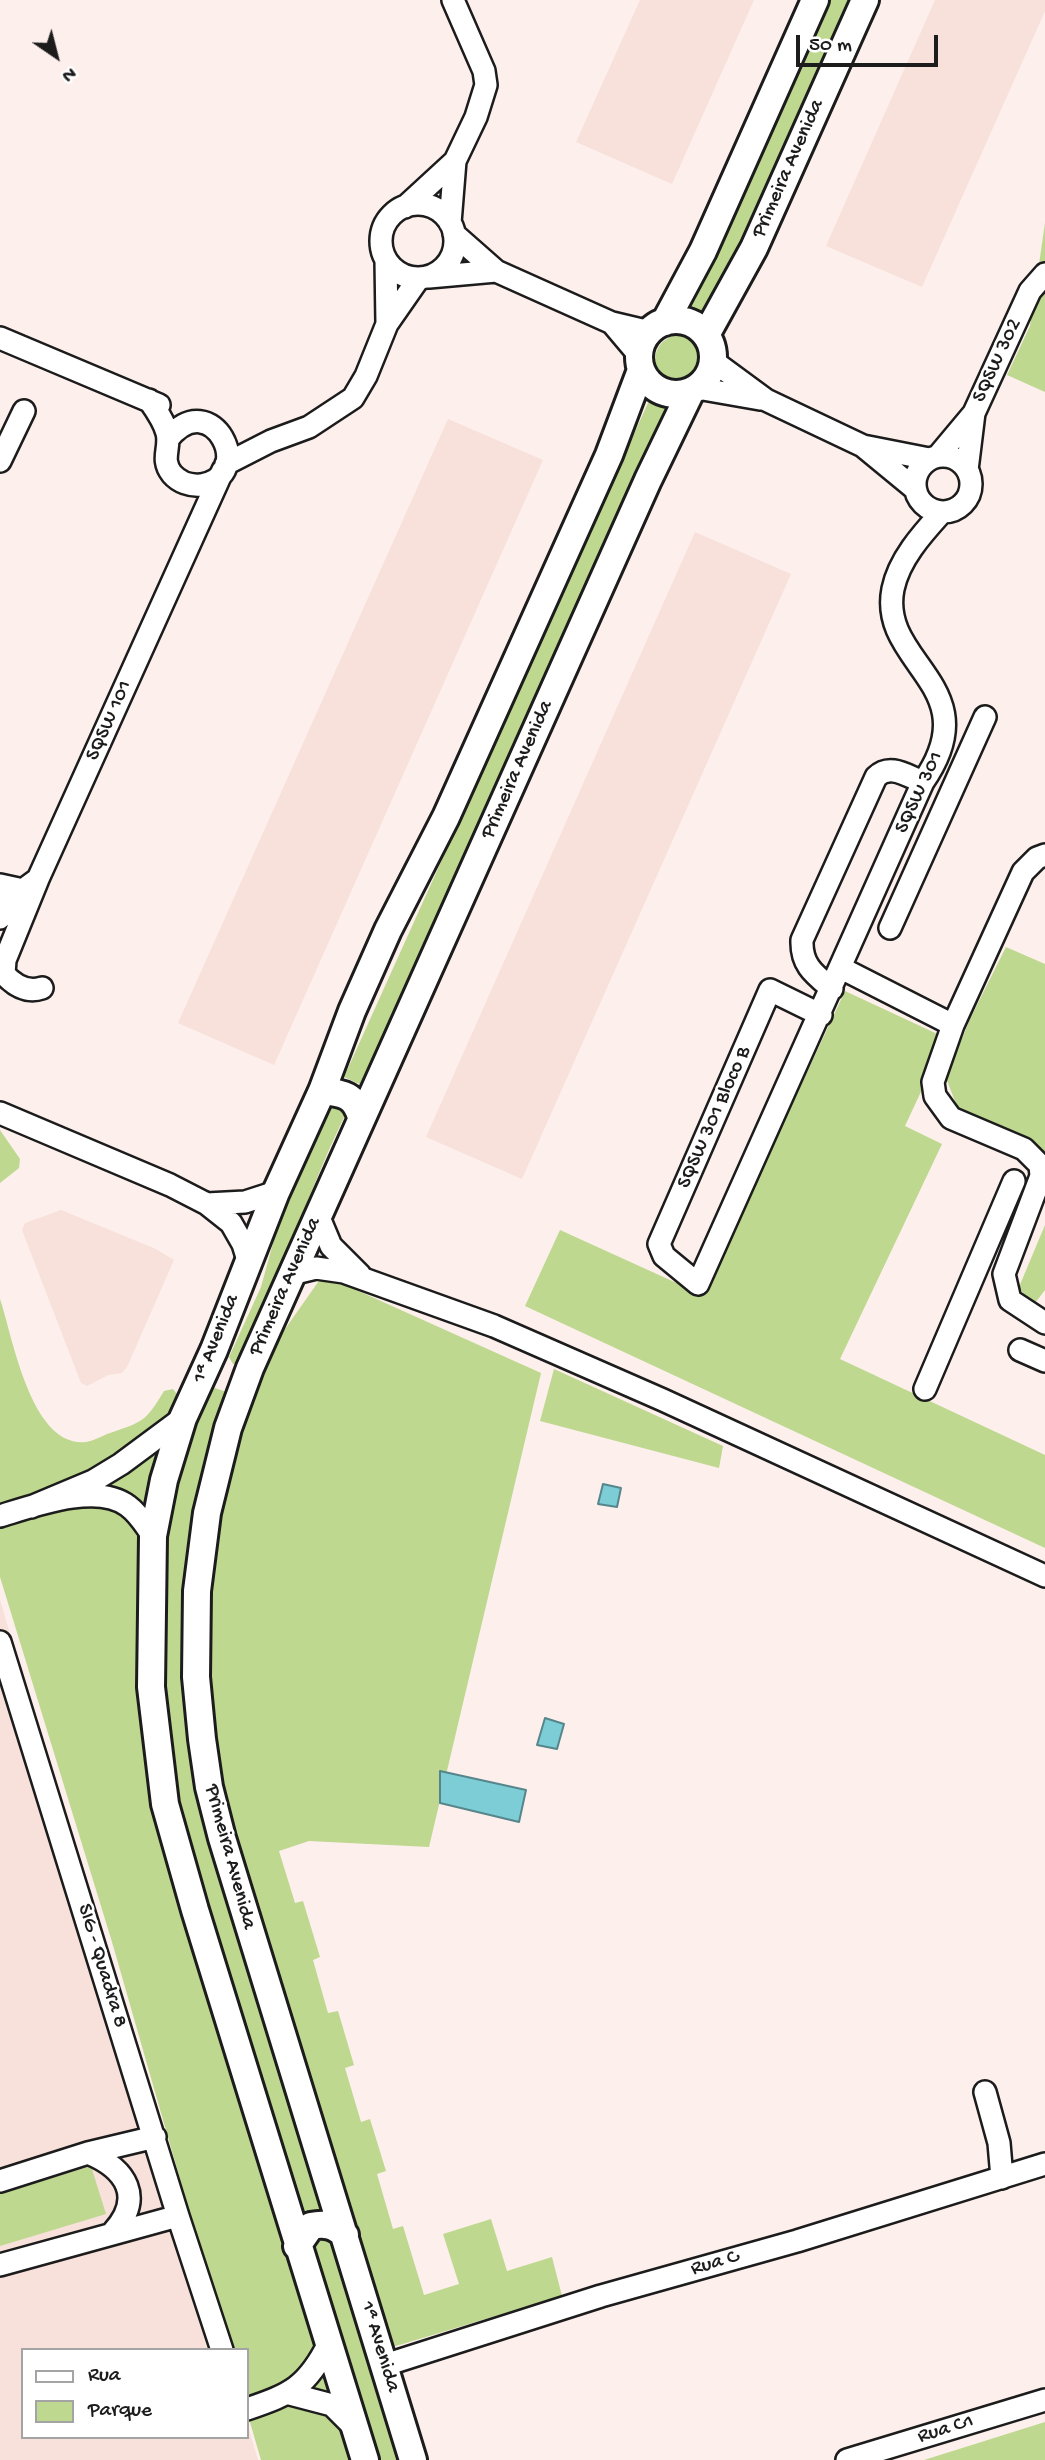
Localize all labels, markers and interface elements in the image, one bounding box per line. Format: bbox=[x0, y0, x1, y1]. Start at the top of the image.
north arrow bbox=[21, 21, 91, 91]
scale bar bbox=[800, 21, 942, 65]
text: 50 m bbox=[809, 34, 852, 59]
text: N bbox=[57, 61, 80, 87]
street label: Primeira Avenida bbox=[747, 96, 831, 242]
street label: SQSW 302 bbox=[968, 315, 1028, 407]
street label: SQSW 101 bbox=[81, 677, 139, 765]
street label: Primeira Avenida bbox=[476, 697, 560, 843]
street label: SQSW 301 bbox=[890, 748, 950, 838]
street label: SQSW 301 Bloco B bbox=[672, 1043, 758, 1193]
street label: Primeira Avenida bbox=[244, 1214, 328, 1360]
street label: 1ª Avenida bbox=[188, 1291, 246, 1387]
street label: Primeira Avenida bbox=[198, 1782, 260, 1932]
street label: SIG - Quadra 8 bbox=[70, 1901, 132, 2031]
street label: Rua C bbox=[688, 2245, 742, 2283]
street label: 1ª Avenida bbox=[353, 2299, 405, 2395]
legend bbox=[21, 2348, 248, 2439]
text: Rua bbox=[88, 2364, 121, 2389]
text: Parque bbox=[88, 2399, 152, 2424]
street label: Rua C1 bbox=[915, 2410, 977, 2450]

